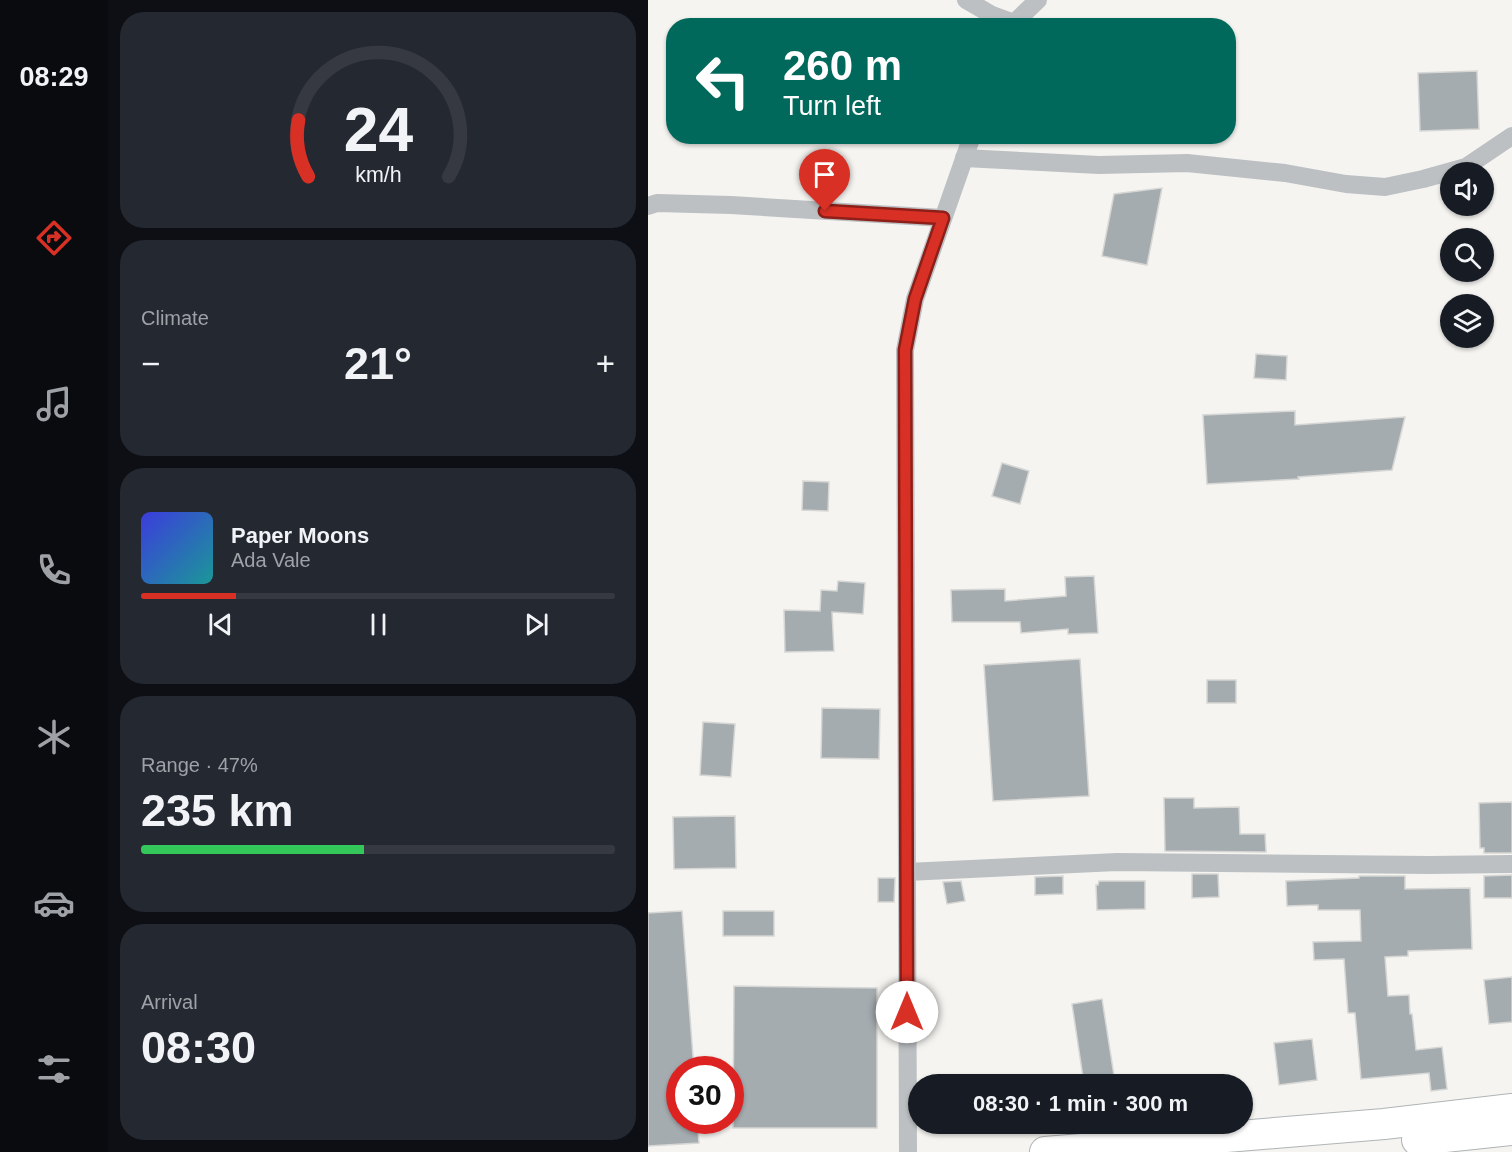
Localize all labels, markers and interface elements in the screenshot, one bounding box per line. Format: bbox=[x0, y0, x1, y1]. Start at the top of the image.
icon: left bbox=[684, 42, 762, 120]
text: 260 m bbox=[783, 42, 902, 89]
text: 08:29 bbox=[19, 62, 89, 92]
text: Turn left bbox=[783, 91, 881, 121]
text: 24 bbox=[343, 95, 413, 164]
pin bbox=[799, 149, 850, 211]
icon: arrive bbox=[808, 158, 841, 191]
map controls bbox=[1440, 162, 1494, 348]
button: sound bbox=[1440, 162, 1494, 216]
text: km/h bbox=[355, 163, 401, 187]
icon: directions bbox=[33, 217, 75, 259]
button: search bbox=[1440, 228, 1494, 282]
button: layers bbox=[1440, 294, 1494, 348]
text: Climate bbox=[141, 307, 209, 329]
text: 21° bbox=[344, 338, 412, 389]
text: − bbox=[141, 345, 160, 382]
text: + bbox=[596, 345, 615, 382]
icon: music bbox=[33, 383, 75, 425]
text: Paper Moons bbox=[231, 523, 369, 548]
icon: phone bbox=[33, 549, 75, 591]
text: Ada Vale bbox=[231, 549, 311, 571]
icon: previous bbox=[204, 608, 237, 641]
icon: pause bbox=[362, 608, 395, 641]
icon: next bbox=[520, 608, 553, 641]
icon: climate bbox=[33, 716, 75, 758]
text: Range · 47% bbox=[141, 754, 258, 776]
text: 235 km bbox=[141, 785, 294, 836]
icon: car bbox=[33, 882, 75, 924]
position arrow bbox=[875, 980, 939, 1044]
text: Arrival bbox=[141, 991, 198, 1013]
text: 08:30 bbox=[141, 1022, 256, 1073]
icon: filters bbox=[33, 1048, 75, 1090]
speed limit sign: 30 bbox=[666, 1056, 744, 1134]
text: 08:30 · 1 min · 300 m bbox=[973, 1091, 1188, 1116]

